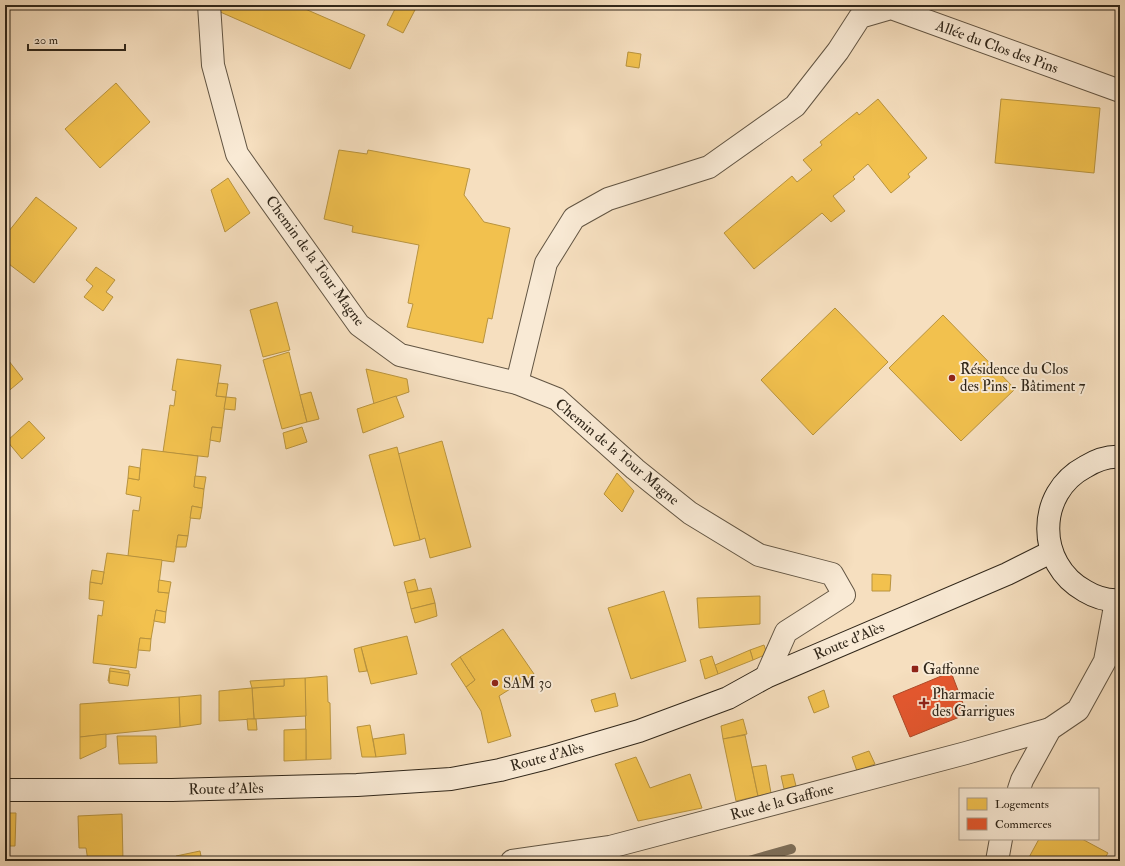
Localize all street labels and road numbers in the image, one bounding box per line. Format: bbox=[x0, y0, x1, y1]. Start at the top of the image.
street label: Allée du Clos des Pins bbox=[932, 16, 1061, 78]
street label: Chemin de la Tour Magne bbox=[261, 192, 369, 330]
street label: Chemin de la Tour Magne bbox=[551, 394, 683, 510]
street label: Route d'Alès bbox=[811, 618, 887, 664]
street label: Route d'Alès bbox=[508, 738, 586, 776]
street label: Route d'Alès bbox=[188, 779, 264, 799]
street label: Rue de la Gaffone bbox=[728, 779, 836, 825]

